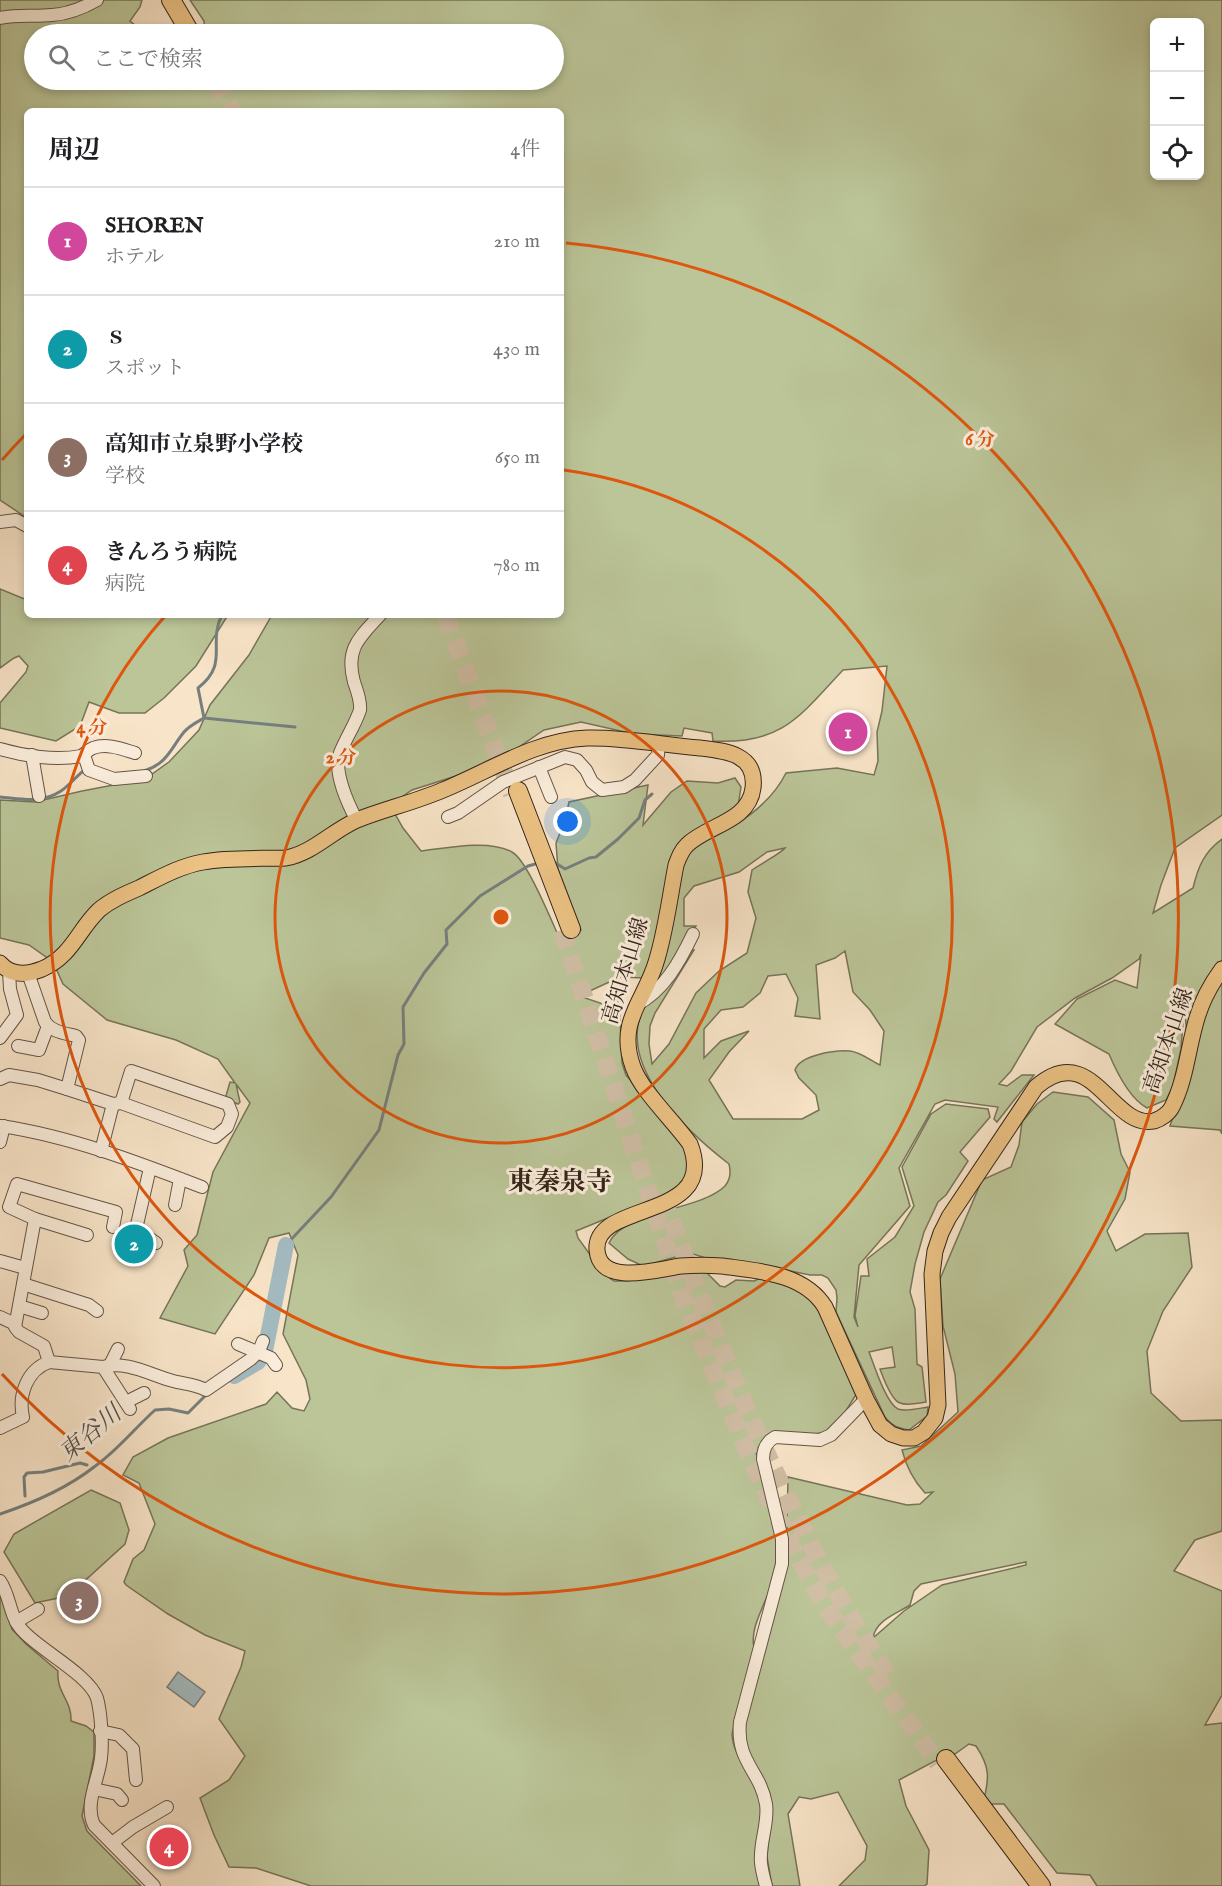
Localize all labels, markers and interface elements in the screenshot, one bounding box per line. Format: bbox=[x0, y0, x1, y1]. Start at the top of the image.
map controls bbox=[1150, 18, 1204, 180]
button: + bbox=[1150, 18, 1204, 72]
search box bbox=[24, 24, 564, 90]
icon: search bbox=[45, 41, 78, 74]
text: ここで検索 bbox=[93, 46, 203, 74]
button: − bbox=[1150, 72, 1204, 126]
button: locate bbox=[1150, 126, 1204, 180]
text: 周辺 bbox=[48, 134, 100, 167]
text: 4件 bbox=[510, 137, 540, 162]
text: SHOREN bbox=[105, 212, 204, 240]
text: 1 bbox=[64, 229, 71, 254]
text: 210 m bbox=[494, 229, 540, 254]
text: ホテル bbox=[105, 245, 164, 270]
text: ｓ bbox=[105, 323, 127, 351]
text: 2 bbox=[63, 337, 72, 362]
text: 430 m bbox=[493, 337, 540, 362]
text: スポット bbox=[105, 356, 185, 381]
text: 6 分 bbox=[965, 429, 995, 452]
text: 高知市立泉野小学校 bbox=[105, 431, 303, 459]
text: 3 bbox=[64, 445, 71, 470]
text: 650 m bbox=[495, 445, 540, 470]
text: 学校 bbox=[105, 464, 145, 489]
text: きんろう病院 bbox=[105, 539, 237, 567]
text: 4 bbox=[63, 553, 72, 578]
text: 780 m bbox=[493, 553, 540, 578]
text: 病院 bbox=[105, 572, 145, 597]
pin: 1 bbox=[828, 710, 868, 754]
text: 4 分 bbox=[77, 717, 107, 740]
text: 2 分 bbox=[326, 747, 356, 770]
your location bbox=[553, 807, 582, 836]
centre of rings bbox=[491, 907, 511, 927]
street label: 高知本山線 bbox=[597, 914, 655, 1028]
street label: 高知本山線 bbox=[1138, 984, 1200, 1098]
district label: 東秦泉寺 bbox=[508, 1166, 612, 1199]
pin: 2 bbox=[114, 1222, 154, 1266]
water label: 東谷川 bbox=[53, 1397, 131, 1469]
pin: 3 bbox=[60, 1578, 98, 1624]
pin: 4 bbox=[150, 1824, 188, 1870]

